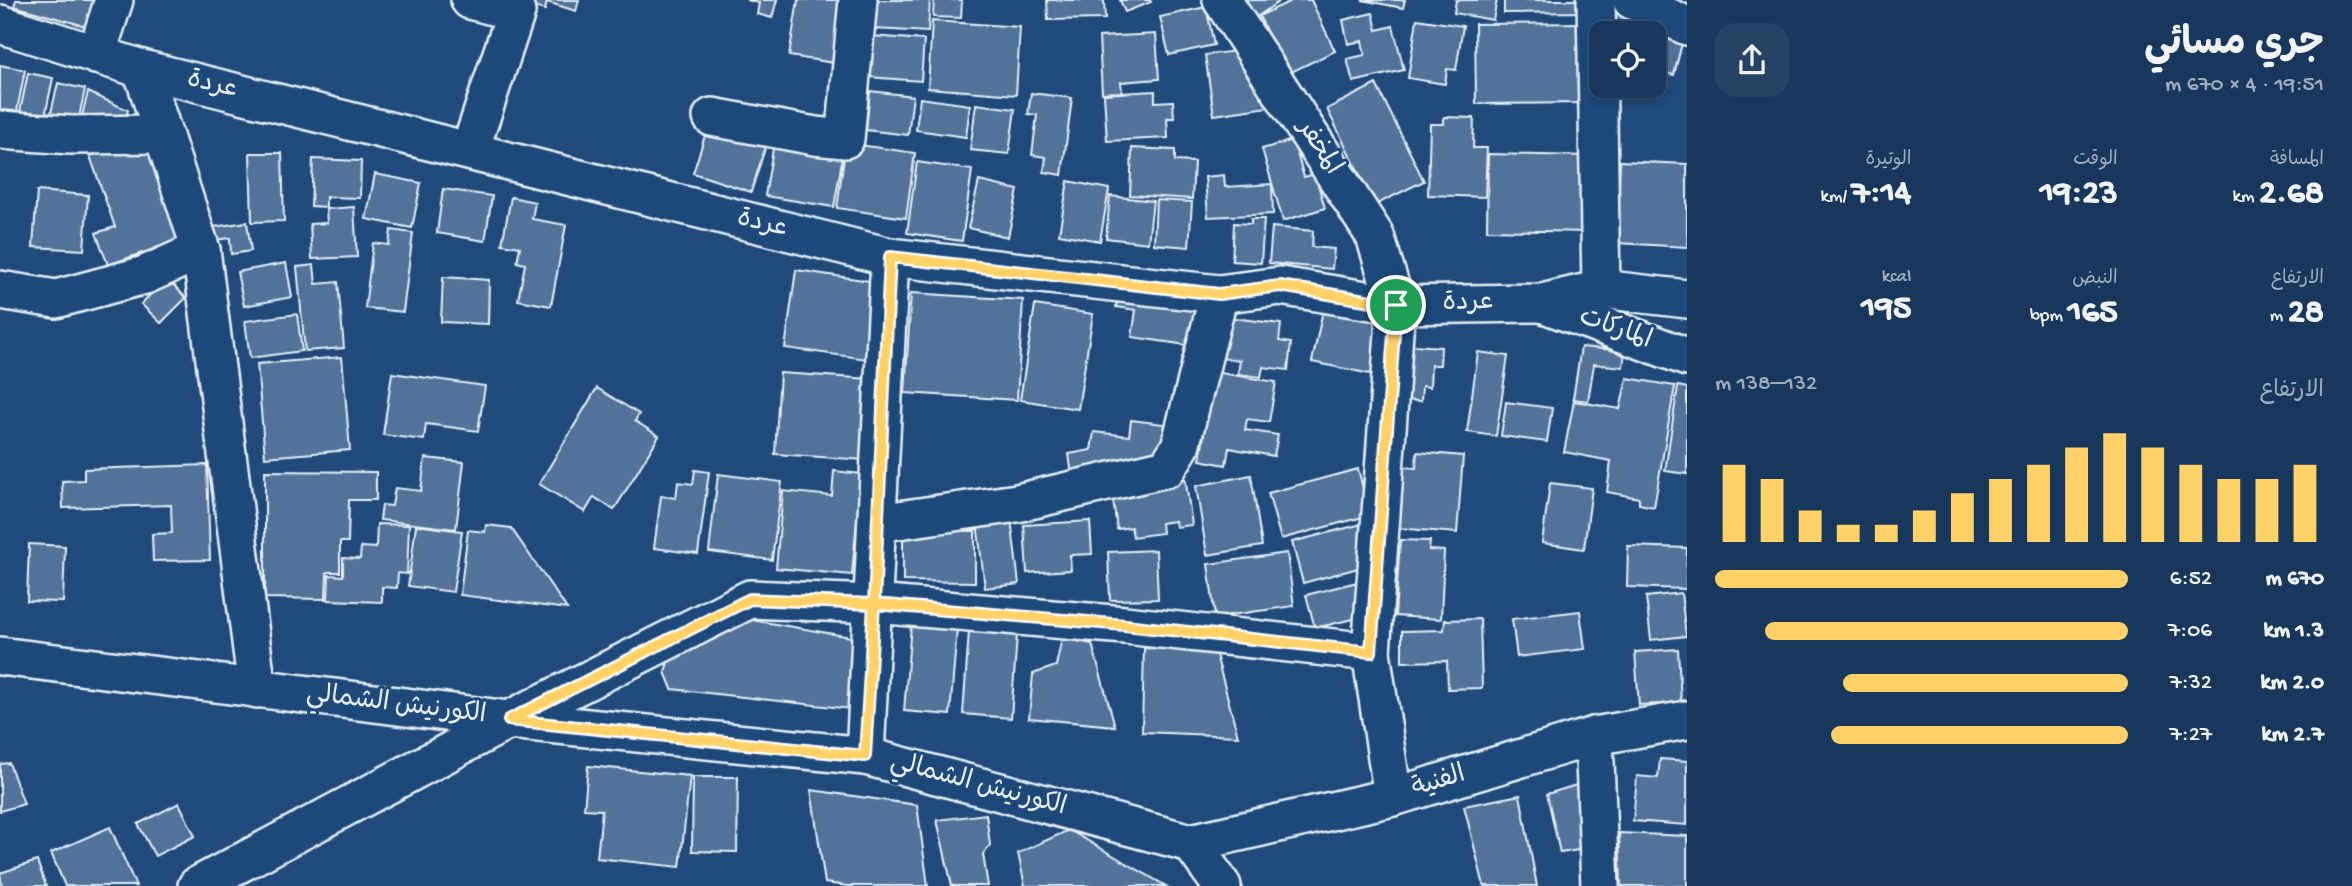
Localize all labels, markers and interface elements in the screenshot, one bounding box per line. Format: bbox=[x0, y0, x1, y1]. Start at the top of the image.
map controls bbox=[1589, 21, 1666, 98]
button: locate bbox=[1589, 21, 1666, 98]
button: share bbox=[1715, 23, 1789, 97]
text: جري مسائي bbox=[2144, 24, 2324, 68]
street label: عردة bbox=[184, 65, 240, 107]
text: 19:51 · 4 × 670 m bbox=[2165, 72, 2324, 99]
street label: المخفر bbox=[1288, 113, 1347, 182]
text: الوتيرة bbox=[1865, 149, 1911, 172]
text: الوقت bbox=[2073, 149, 2118, 172]
text: المسافة bbox=[2270, 149, 2324, 172]
text: 7:14 bbox=[1851, 174, 1911, 215]
text: 19:23 bbox=[2040, 174, 2118, 215]
text: 2.68 bbox=[2259, 174, 2324, 215]
text: /km bbox=[1820, 186, 1851, 209]
text: km bbox=[2232, 186, 2259, 209]
street label: عردة bbox=[734, 204, 790, 246]
text: kcal bbox=[1882, 266, 1911, 289]
text: النبض bbox=[2072, 268, 2118, 291]
text: الارتفاع bbox=[2271, 268, 2324, 291]
pin bbox=[1366, 275, 1426, 335]
icon: arrive bbox=[1377, 286, 1415, 324]
street label: عردة bbox=[1442, 288, 1494, 320]
text: 195 bbox=[1861, 289, 1911, 330]
text: 165 bbox=[2067, 293, 2118, 334]
text: 28 bbox=[2288, 293, 2324, 334]
street label: الماركات bbox=[1574, 303, 1656, 357]
text: bpm bbox=[2030, 305, 2067, 328]
text: m bbox=[2270, 305, 2288, 328]
text: 132–138 m bbox=[1715, 371, 1817, 398]
text: الارتفاع bbox=[2260, 378, 2324, 405]
text: 6:52 bbox=[2170, 566, 2212, 593]
text: 670 m bbox=[2266, 566, 2324, 593]
text: 7:06 bbox=[2168, 618, 2212, 645]
text: 1.3 km bbox=[2264, 618, 2324, 645]
text: 7:32 bbox=[2170, 670, 2212, 697]
text: 2.0 km bbox=[2260, 670, 2324, 697]
street label: الكورنيش الشمالي bbox=[304, 680, 488, 735]
text: 7:27 bbox=[2170, 722, 2212, 749]
text: 2.7 km bbox=[2261, 722, 2324, 749]
street label: الكورنيش الشمالي bbox=[886, 748, 1069, 827]
street label: الفنية bbox=[1408, 760, 1470, 806]

